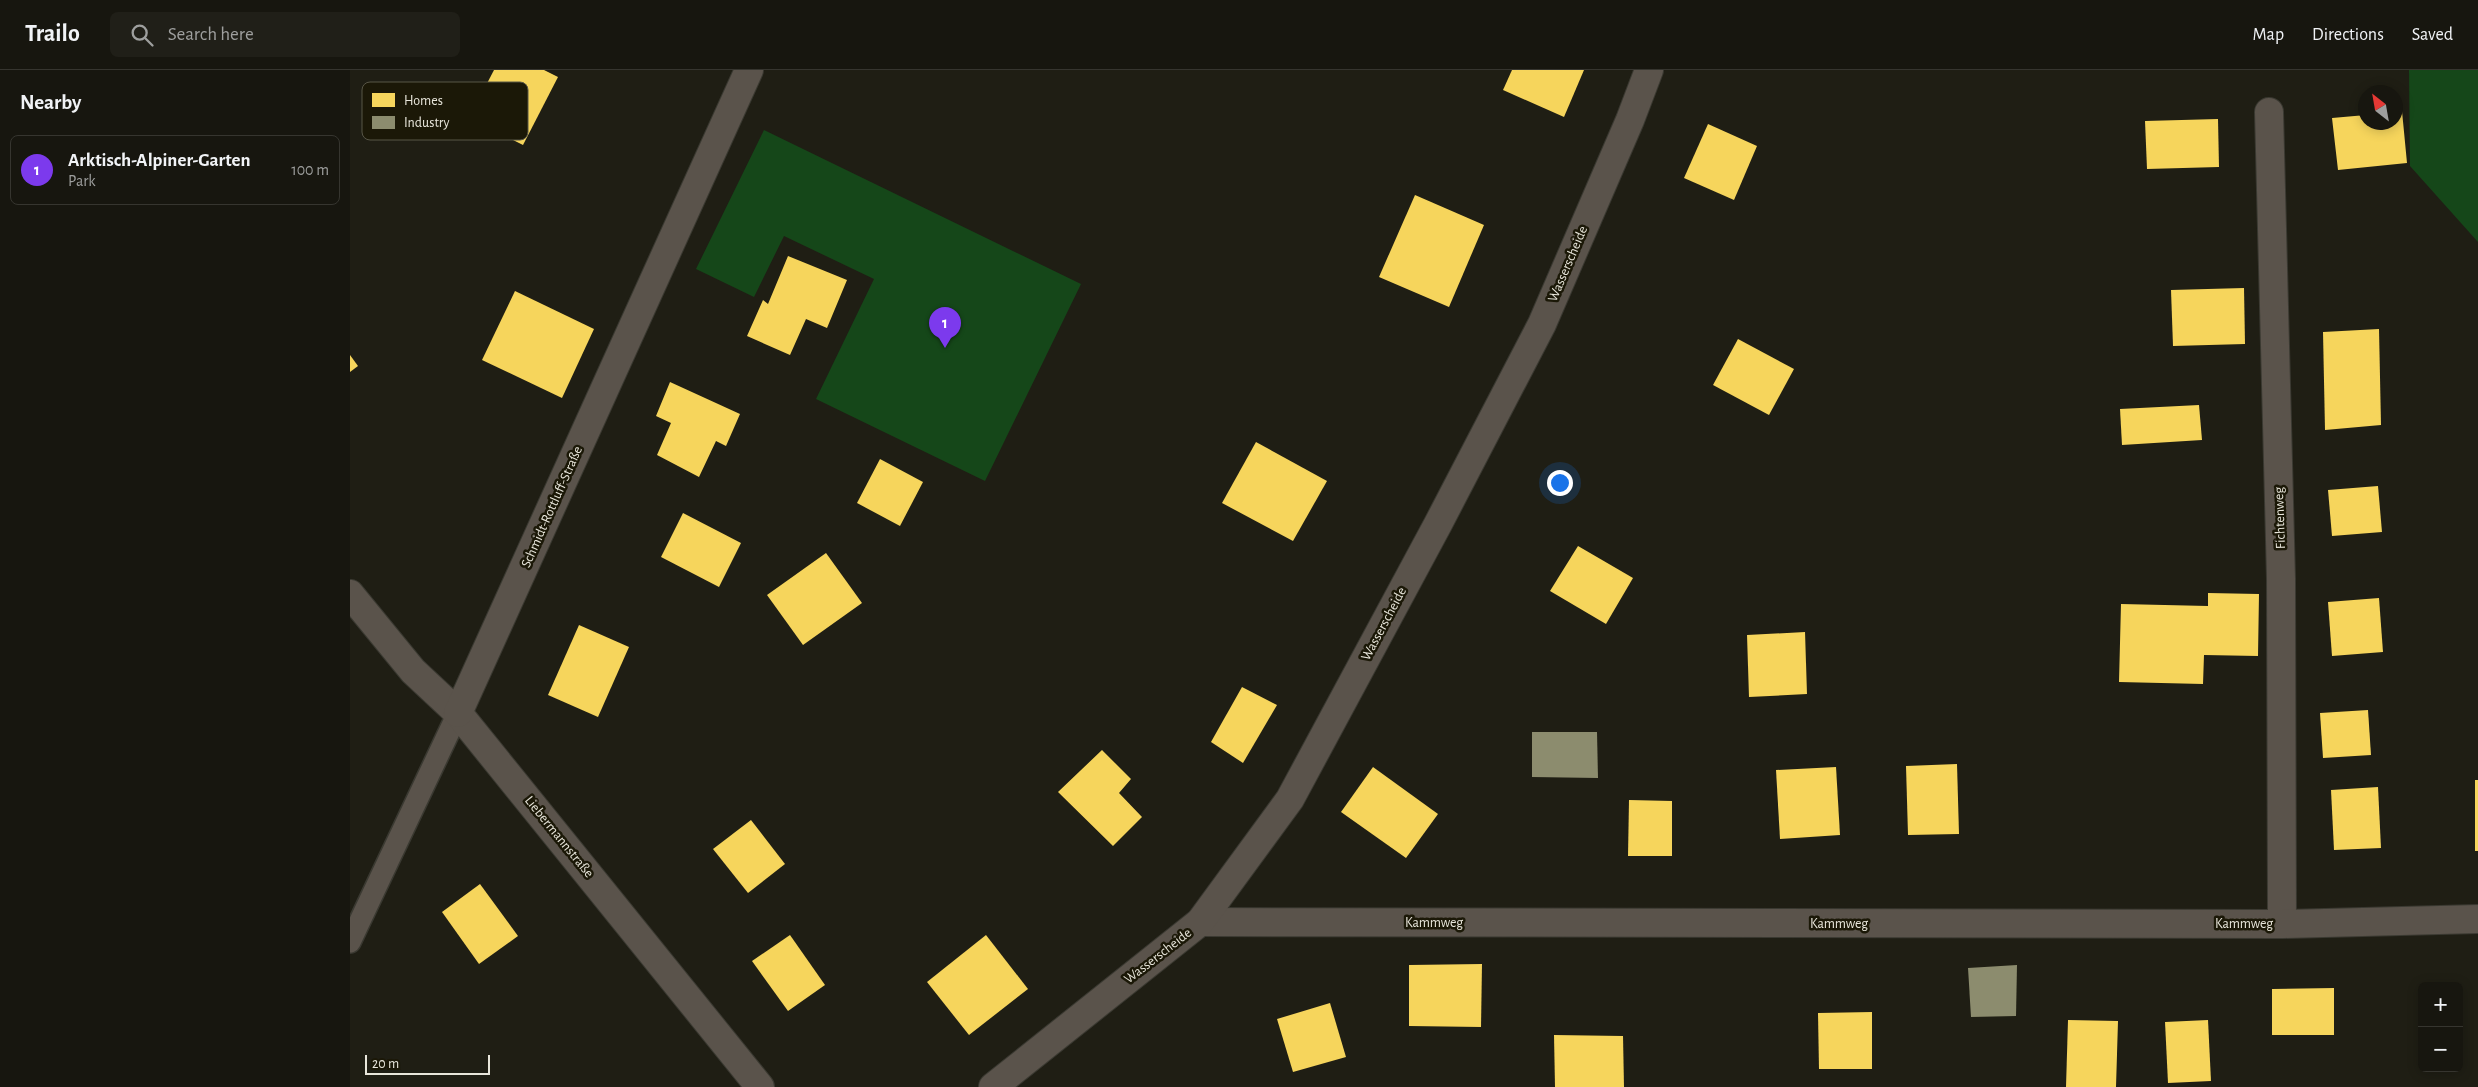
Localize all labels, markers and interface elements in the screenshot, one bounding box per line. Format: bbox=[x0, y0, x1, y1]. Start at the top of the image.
search box bbox=[110, 12, 460, 57]
icon: search bbox=[128, 21, 156, 49]
text: Trailo bbox=[25, 22, 80, 46]
text: Search here bbox=[168, 25, 254, 44]
text: Map bbox=[2253, 26, 2284, 44]
text: Directions bbox=[2312, 26, 2384, 44]
text: Saved bbox=[2412, 26, 2453, 44]
legend bbox=[362, 82, 528, 140]
north arrow bbox=[2358, 85, 2403, 130]
text: Nearby bbox=[20, 92, 81, 113]
text: Homes bbox=[404, 94, 443, 108]
text: Industry bbox=[404, 116, 450, 130]
text: Arktisch-Alpiner-Garten bbox=[68, 151, 250, 170]
text: 1 bbox=[34, 162, 40, 178]
text: 100 m bbox=[291, 162, 329, 178]
text: Park bbox=[68, 173, 96, 189]
street label: Wasserscheide bbox=[1546, 224, 1590, 304]
pin: 1 bbox=[929, 307, 961, 348]
street label: Schmidt-Rottluff-Straße bbox=[519, 444, 585, 570]
your location bbox=[1547, 470, 1573, 496]
street label: Fichtenweg bbox=[2272, 487, 2288, 549]
street label: Wasserscheide bbox=[1359, 585, 1409, 663]
street label: Liebermannstraße bbox=[522, 794, 596, 880]
street label: Kammweg bbox=[1405, 916, 1463, 930]
street label: Kammweg bbox=[1810, 917, 1868, 931]
street label: Kammweg bbox=[2215, 917, 2273, 931]
street label: Wasserscheide bbox=[1122, 926, 1194, 986]
map controls bbox=[2418, 982, 2463, 1072]
button: + bbox=[2418, 982, 2463, 1027]
button: − bbox=[2418, 1027, 2463, 1072]
scale bar bbox=[365, 1052, 490, 1075]
text: 20 m bbox=[372, 1057, 399, 1071]

